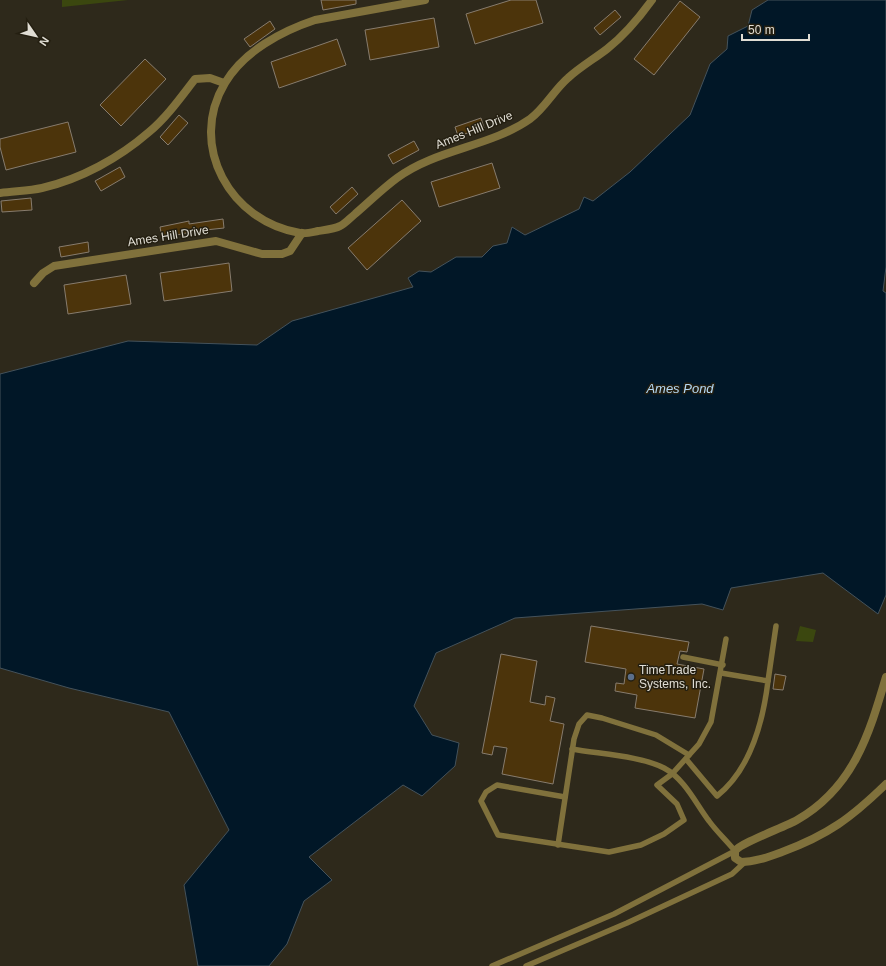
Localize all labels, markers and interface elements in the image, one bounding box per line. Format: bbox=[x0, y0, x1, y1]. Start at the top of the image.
north arrow bbox=[16, 16, 56, 56]
scale bar bbox=[742, 16, 809, 42]
text: 50 m bbox=[748, 23, 775, 37]
text: N bbox=[37, 35, 51, 48]
street label: Ames Hill Drive bbox=[433, 108, 515, 152]
street label: Ames Hill Drive bbox=[126, 223, 210, 249]
water label: Ames Pond bbox=[645, 381, 714, 396]
place label: TimeTrade Systems, Inc. bbox=[639, 663, 711, 691]
marker: TimeTrade Systems, Inc. bbox=[626, 672, 636, 682]

